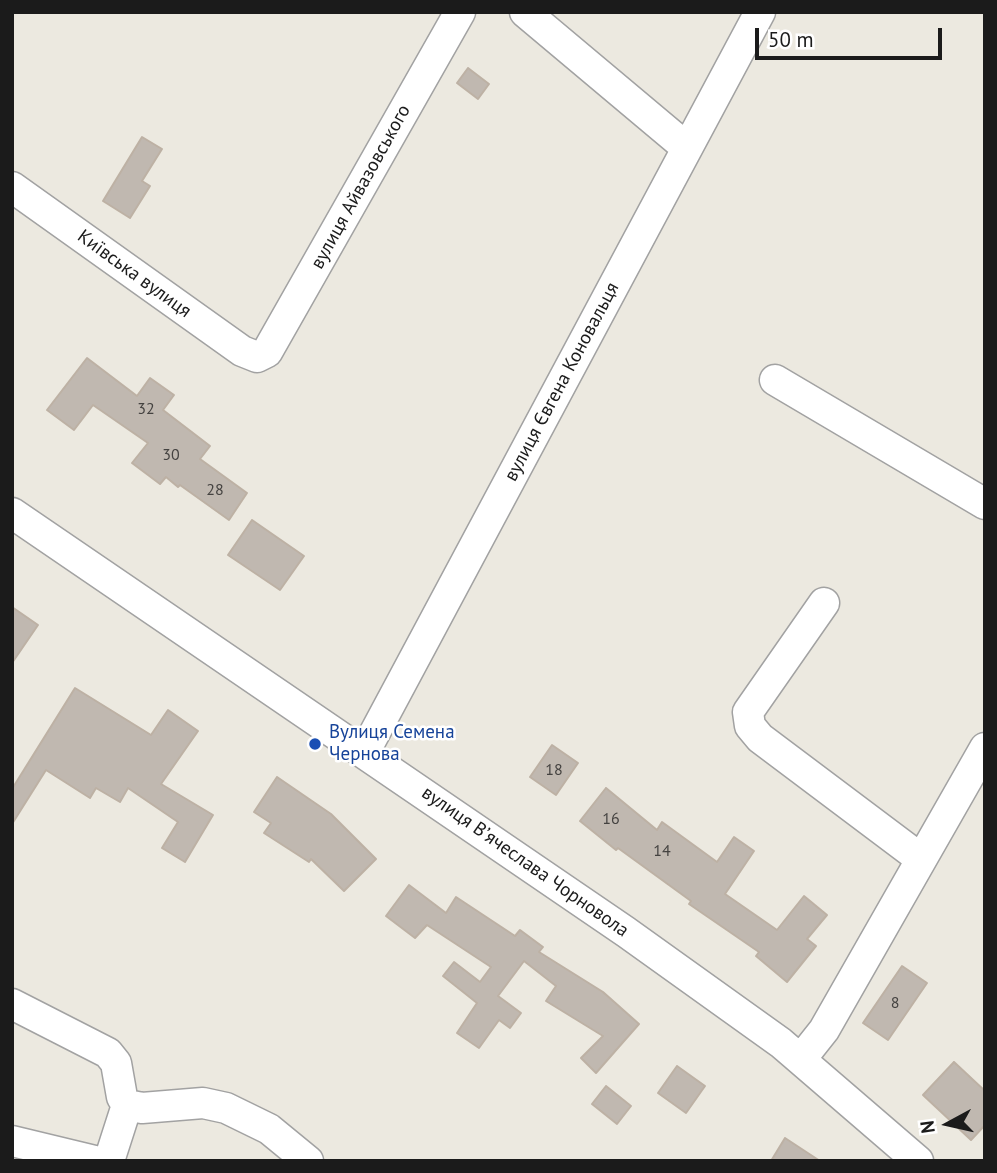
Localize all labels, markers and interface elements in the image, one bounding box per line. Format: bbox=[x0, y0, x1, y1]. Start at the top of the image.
scale bar bbox=[759, 14, 946, 58]
text: 50 m bbox=[768, 26, 814, 53]
street label: вулиця Айвазовського bbox=[306, 101, 416, 273]
street label: Київська вулиця bbox=[73, 225, 195, 323]
street label: вулиця Євгена Коновальця bbox=[500, 279, 624, 485]
house number: 32 bbox=[137, 399, 155, 419]
house number: 30 bbox=[162, 445, 180, 465]
house number: 28 bbox=[206, 480, 224, 500]
place label: Вулиця Семена Чернова bbox=[329, 722, 455, 766]
marker: Вулиця Семена Чернова bbox=[307, 736, 323, 752]
house number: 18 bbox=[545, 760, 563, 780]
street label: вулиця Вʼячеслава Чорновола bbox=[417, 782, 633, 942]
house number: 16 bbox=[602, 809, 620, 829]
house number: 14 bbox=[653, 841, 671, 861]
house number: 8 bbox=[891, 993, 899, 1013]
north arrow bbox=[913, 1089, 983, 1159]
text: N bbox=[914, 1119, 940, 1135]

